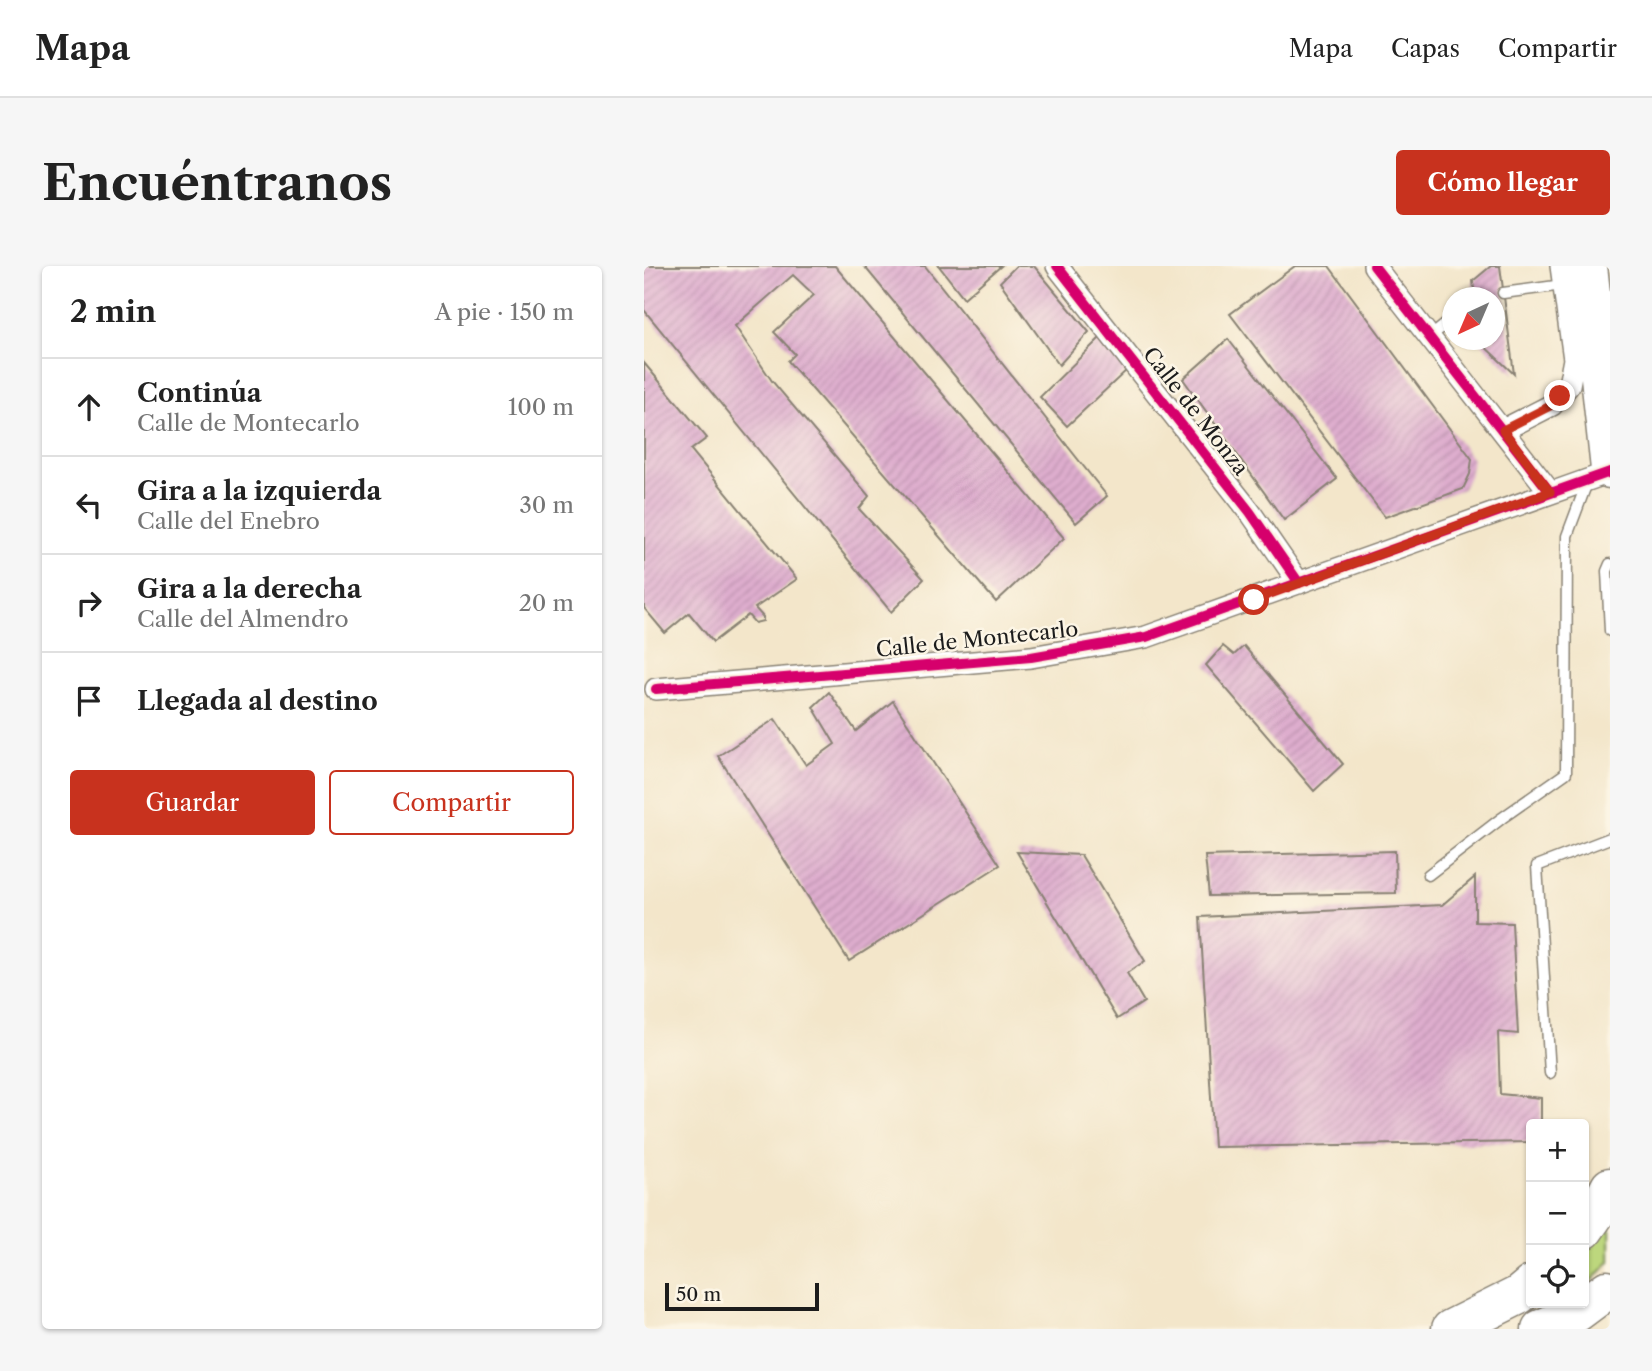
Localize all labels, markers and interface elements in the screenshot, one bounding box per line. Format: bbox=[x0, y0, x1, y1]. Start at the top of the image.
text: Mapa bbox=[35, 28, 130, 69]
text: Mapa bbox=[1289, 34, 1353, 63]
text: Capas bbox=[1391, 34, 1460, 63]
text: Compartir bbox=[1498, 34, 1617, 63]
button: Cómo llegar bbox=[1396, 150, 1610, 215]
text: Encuéntranos bbox=[42, 152, 392, 213]
north arrow bbox=[1442, 287, 1505, 350]
text: 2 min bbox=[70, 293, 156, 330]
text: A pie · 150 m bbox=[435, 298, 574, 326]
street label: Calle de Monza bbox=[1138, 342, 1254, 481]
text: Continúa bbox=[137, 377, 262, 409]
route end bbox=[1544, 380, 1575, 411]
icon: ahead bbox=[70, 388, 108, 426]
text: 100 m bbox=[508, 393, 574, 421]
text: Calle de Montecarlo bbox=[137, 409, 360, 437]
text: Gira a la izquierda bbox=[137, 475, 382, 507]
icon: left bbox=[70, 486, 108, 524]
text: 30 m bbox=[519, 491, 574, 519]
text: Calle del Enebro bbox=[137, 507, 320, 535]
text: Gira a la derecha bbox=[137, 573, 362, 605]
icon: right bbox=[70, 584, 108, 622]
route start bbox=[1238, 584, 1269, 615]
text: 20 m bbox=[519, 589, 574, 617]
text: Calle del Almendro bbox=[137, 605, 349, 633]
street label: Calle de Montecarlo bbox=[875, 616, 1079, 662]
icon: arrive bbox=[70, 682, 108, 720]
text: Llegada al destino bbox=[137, 685, 378, 717]
button: Guardar bbox=[70, 770, 315, 835]
button: Compartir bbox=[329, 770, 574, 835]
map controls bbox=[1526, 1119, 1589, 1308]
button: + bbox=[1526, 1119, 1589, 1182]
button: − bbox=[1526, 1182, 1589, 1245]
button: locate bbox=[1526, 1245, 1589, 1308]
scale bar bbox=[665, 1280, 819, 1312]
text: 50 m bbox=[676, 1283, 721, 1306]

